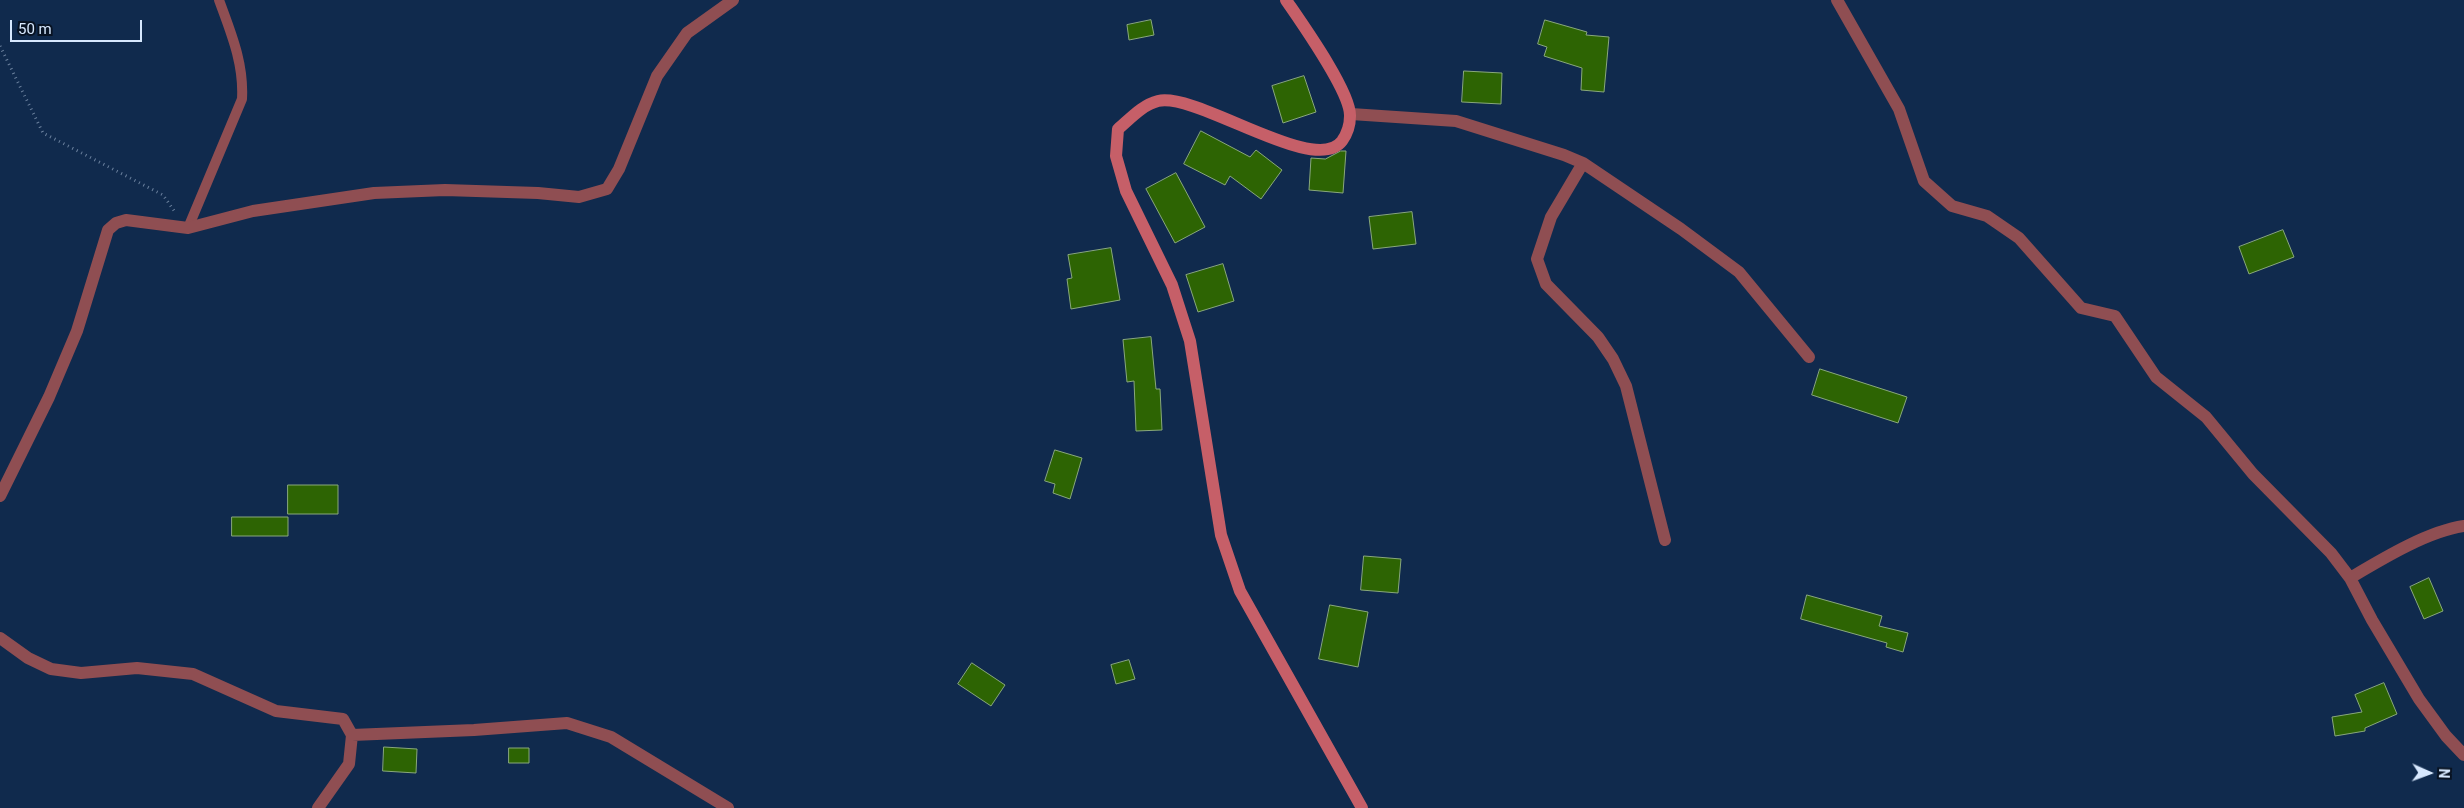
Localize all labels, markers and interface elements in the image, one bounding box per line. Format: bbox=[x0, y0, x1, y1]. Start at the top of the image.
scale bar bbox=[12, 10, 145, 42]
text: 50 m bbox=[18, 20, 52, 38]
north arrow bbox=[2404, 748, 2454, 798]
text: N bbox=[2436, 768, 2452, 779]

